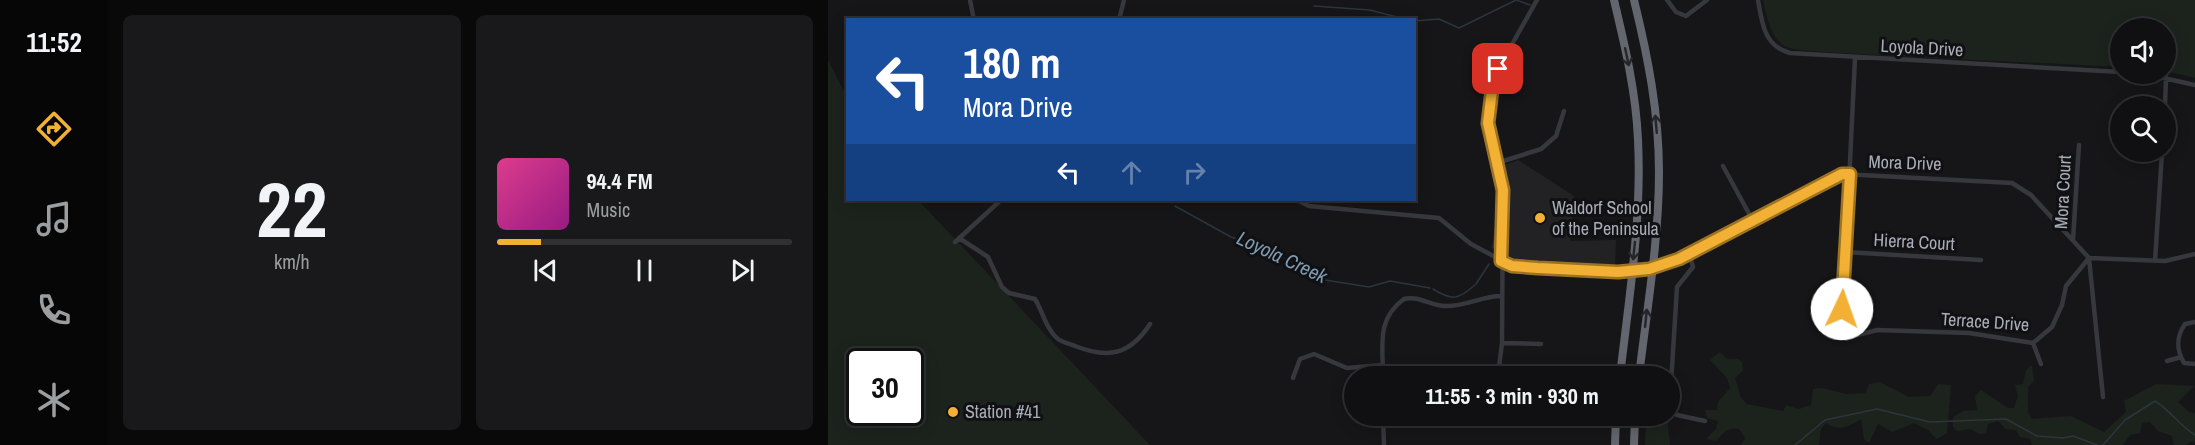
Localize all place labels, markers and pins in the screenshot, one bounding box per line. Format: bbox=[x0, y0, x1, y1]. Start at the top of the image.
pin bbox=[1472, 43, 1523, 94]
place label: Waldorf School of the Peninsula bbox=[1552, 195, 1659, 241]
marker: Waldorf School of the Peninsula bbox=[1533, 211, 1547, 225]
place label: Station #41 bbox=[965, 399, 1041, 424]
marker: Station #41 bbox=[946, 405, 960, 419]

